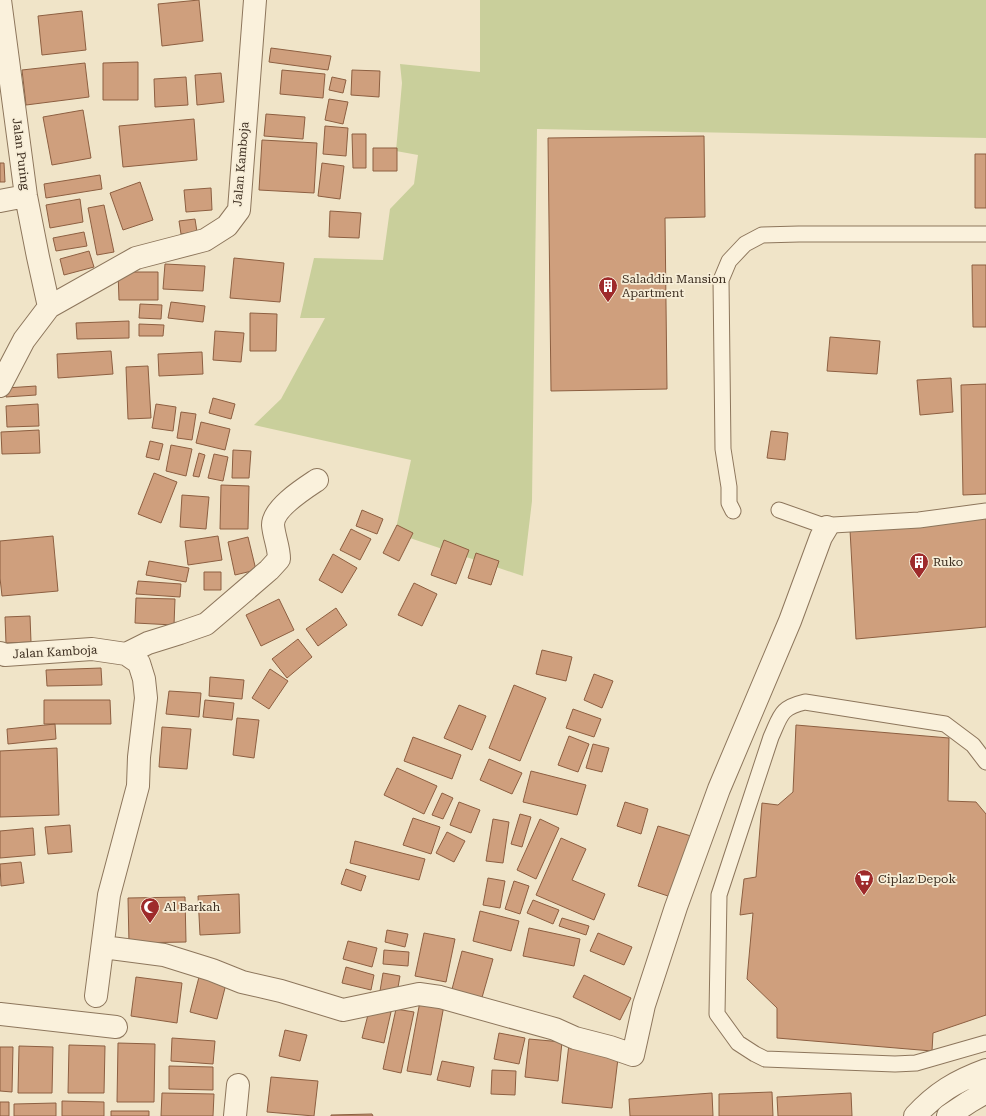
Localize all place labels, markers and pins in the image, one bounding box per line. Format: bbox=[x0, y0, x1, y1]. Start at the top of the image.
place label: Saladdin Mansion Apartment bbox=[622, 272, 727, 300]
building icon: Saladdin Mansion Apartment bbox=[597, 275, 619, 303]
building icon: Ruko bbox=[908, 551, 930, 579]
place label: Ruko bbox=[933, 555, 963, 569]
supermarket icon: Ciplaz Depok bbox=[853, 868, 875, 896]
place label: Ciplaz Depok bbox=[878, 872, 956, 886]
mosque icon: Al Barkah bbox=[139, 896, 161, 924]
place label: Al Barkah bbox=[164, 900, 220, 914]

